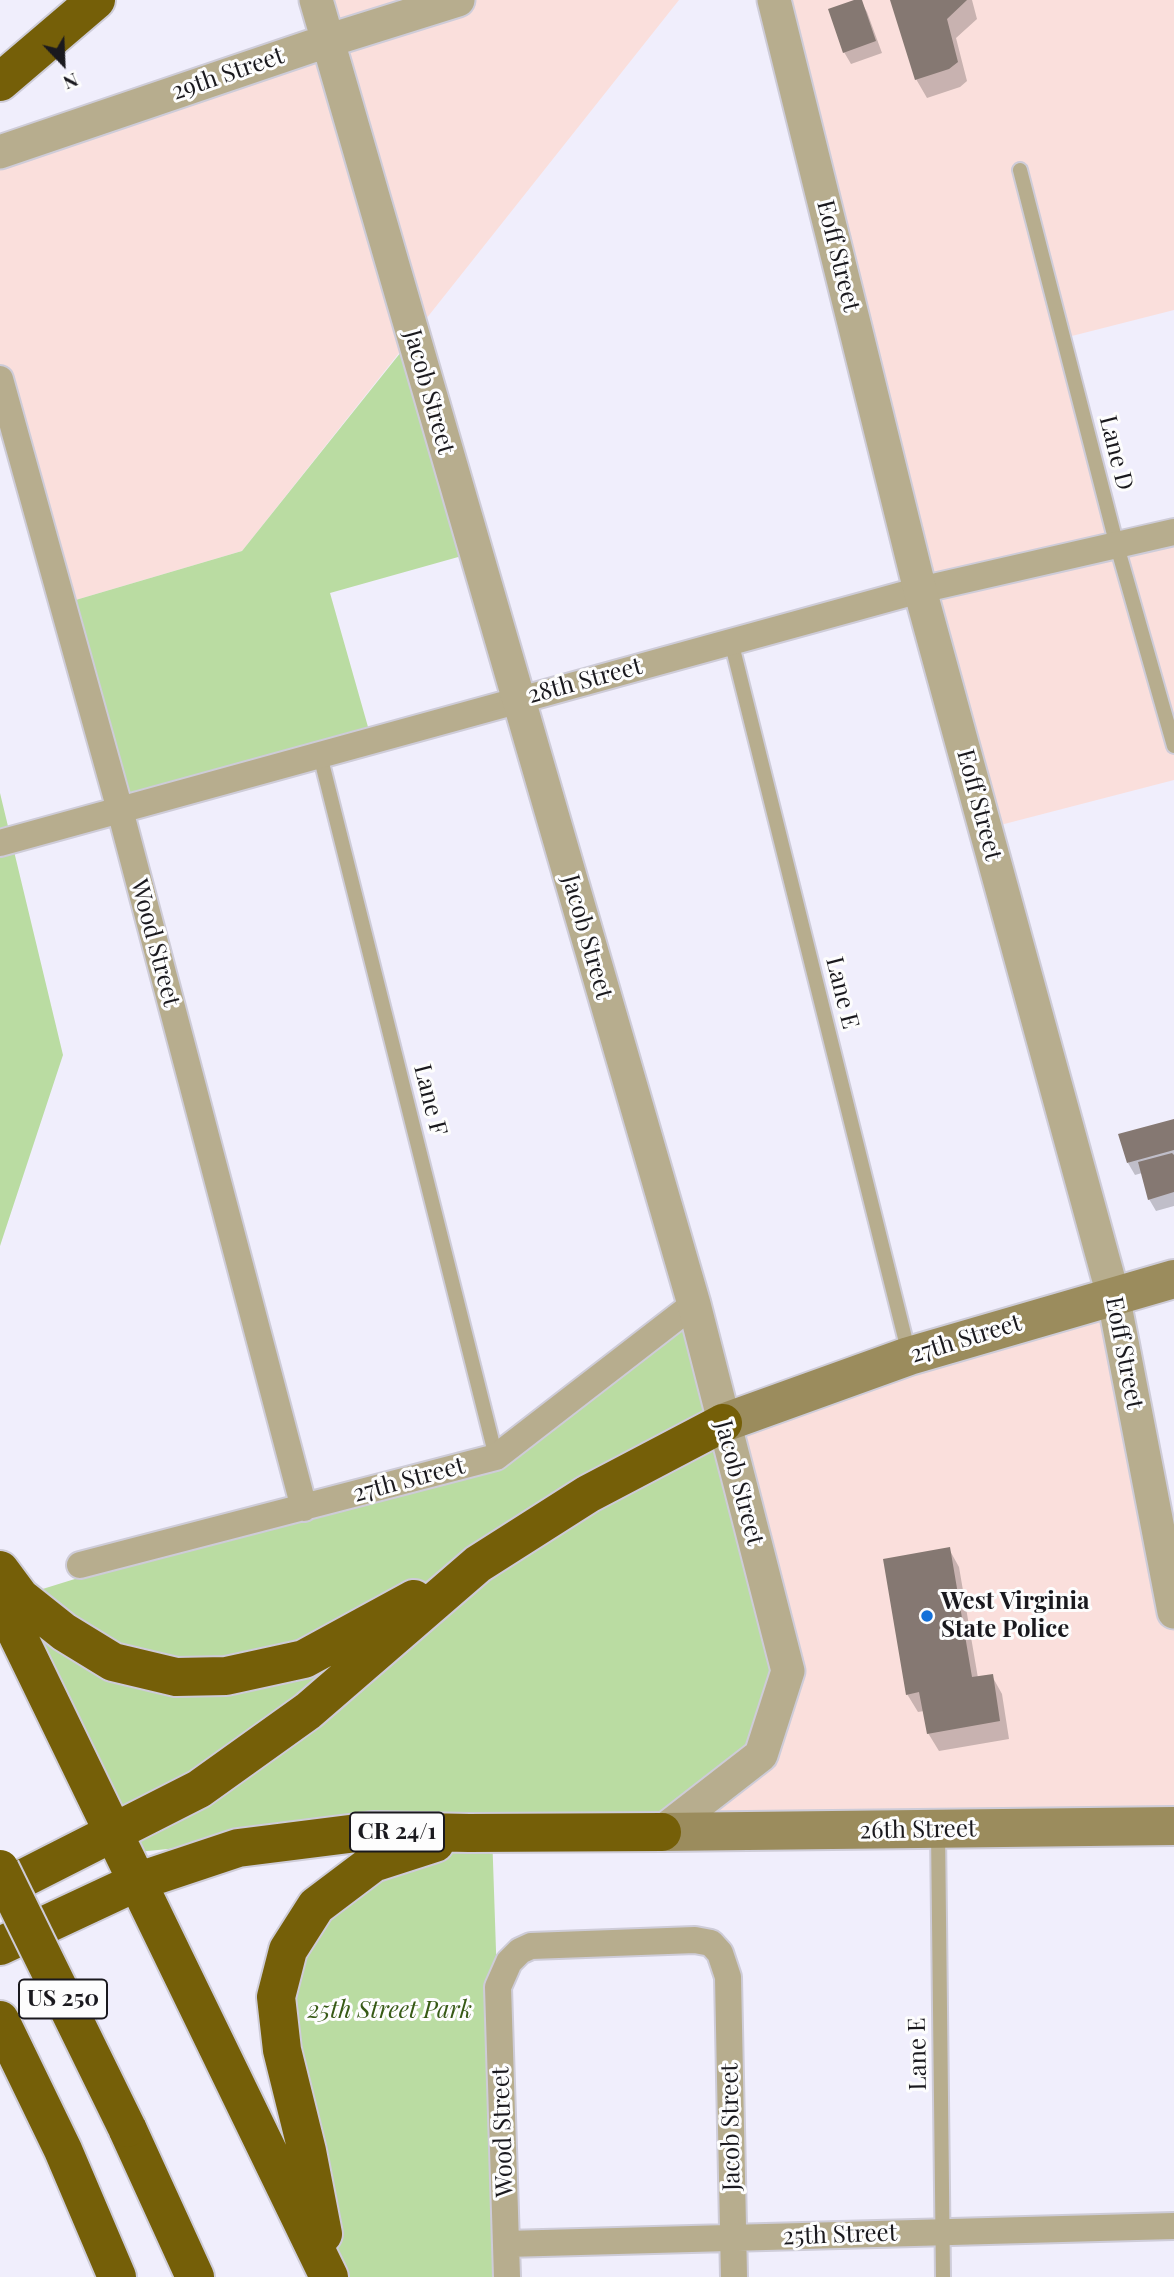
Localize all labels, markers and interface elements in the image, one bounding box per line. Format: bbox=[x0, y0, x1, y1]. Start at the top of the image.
north arrow bbox=[28, 28, 98, 98]
street label: 29th Street bbox=[168, 41, 288, 107]
text: N bbox=[60, 68, 83, 97]
street label: Eoff Street bbox=[810, 197, 866, 315]
street label: Jacob Street bbox=[398, 327, 460, 457]
street label: Lane D bbox=[1093, 413, 1139, 493]
street label: 28th Street bbox=[525, 652, 645, 710]
street label: Eoff Street bbox=[950, 746, 1008, 864]
street label: Jacob Street bbox=[556, 872, 618, 1002]
street label: Wood Street bbox=[124, 876, 186, 1010]
street label: Lane E bbox=[819, 954, 865, 1032]
street label: Lane F bbox=[407, 1062, 453, 1138]
street label: Eoff Street bbox=[1099, 1294, 1149, 1412]
street label: 27th Street bbox=[907, 1309, 1025, 1369]
street label: Jacob Street bbox=[709, 1417, 769, 1549]
street label: 27th Street bbox=[350, 1451, 468, 1509]
place label: West Virginia State Police bbox=[941, 1588, 1089, 1644]
marker: West Virginia State Police bbox=[919, 1608, 935, 1624]
road number: CR 24/1 bbox=[350, 1812, 444, 1852]
street label: 26th Street bbox=[859, 1815, 977, 1845]
road number: US 250 bbox=[19, 1980, 107, 2018]
park label: 25th Street Park bbox=[308, 1997, 472, 2025]
street label: Lane E bbox=[903, 2017, 933, 2091]
street label: Jacob Street bbox=[715, 2063, 747, 2191]
street label: Wood Street bbox=[486, 2066, 520, 2198]
street label: 25th Street bbox=[782, 2219, 898, 2251]

